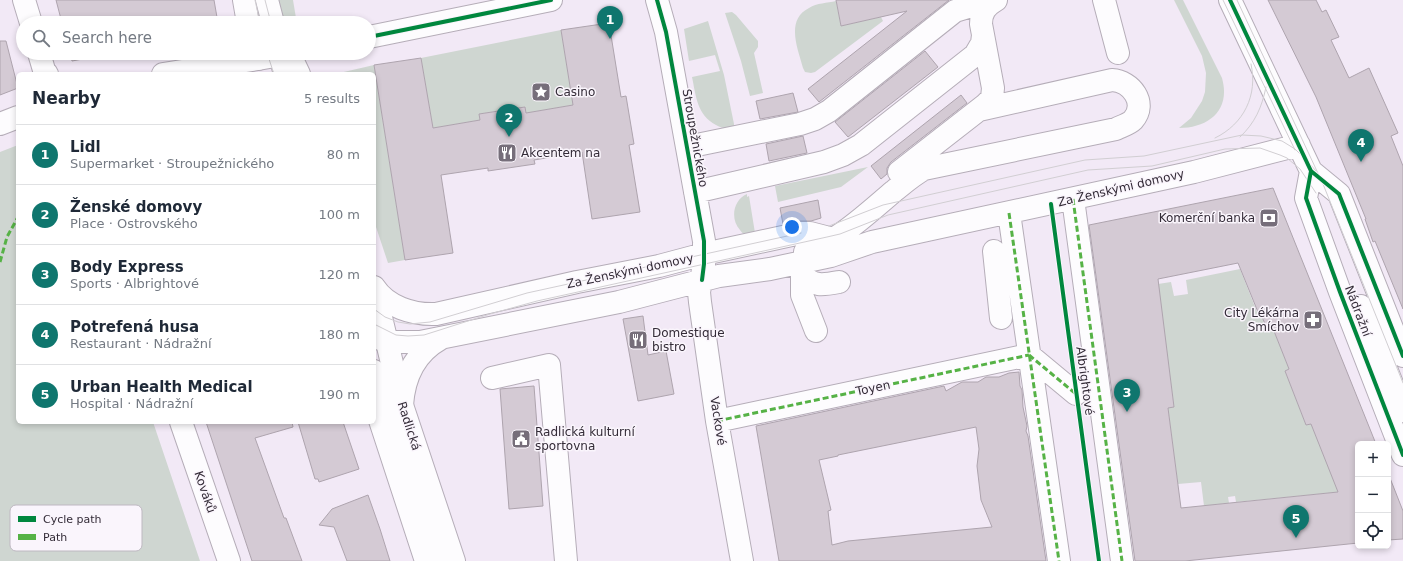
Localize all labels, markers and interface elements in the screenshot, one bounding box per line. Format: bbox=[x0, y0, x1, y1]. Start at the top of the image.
pin: 1 bbox=[597, 6, 623, 39]
search box bbox=[16, 16, 376, 60]
icon: search bbox=[30, 27, 52, 49]
text: Search here bbox=[62, 29, 152, 47]
place icon: Casino bbox=[530, 81, 552, 103]
place label: Casino bbox=[555, 85, 595, 99]
text: Nearby bbox=[32, 88, 101, 108]
street label: Stroupežnického bbox=[679, 88, 711, 188]
text: 5 results bbox=[304, 91, 360, 106]
pin: 2 bbox=[496, 104, 522, 137]
pin: 4 bbox=[1348, 129, 1374, 162]
text: Lidl bbox=[70, 138, 101, 156]
restaurant icon: Akcentem na bbox=[496, 142, 518, 164]
place label: Akcentem na bbox=[521, 146, 600, 160]
text: 1 bbox=[40, 147, 50, 162]
text: 80 m bbox=[327, 147, 360, 162]
text: Supermarket · Stroupežnického bbox=[70, 156, 274, 171]
street label: Za Ženskými domovy bbox=[1056, 166, 1186, 209]
text: Ženské domovy bbox=[70, 198, 202, 216]
text: 2 bbox=[40, 207, 50, 222]
text: 100 m bbox=[318, 207, 360, 222]
bank icon: Komerční banka bbox=[1258, 207, 1280, 229]
place label: Komerční banka bbox=[1159, 211, 1255, 225]
text: Place · Ostrovského bbox=[70, 216, 198, 231]
your location bbox=[782, 217, 802, 237]
street label: Za Ženskými domovy bbox=[565, 250, 695, 291]
text: Body Express bbox=[70, 258, 184, 276]
text: 3 bbox=[40, 267, 50, 282]
text: 120 m bbox=[318, 267, 360, 282]
text: Sports · Albrightové bbox=[70, 276, 199, 291]
street label: Nádražní bbox=[1342, 284, 1374, 339]
place label: City Lékárna Smíchov bbox=[1224, 306, 1299, 334]
pharmacy icon: City Lékárna Smíchov bbox=[1302, 309, 1324, 331]
text: Potrefená husa bbox=[70, 318, 199, 336]
place label: Domestique bistro bbox=[652, 326, 725, 354]
text: 4 bbox=[40, 327, 50, 342]
text: 180 m bbox=[318, 327, 360, 342]
restaurant icon: Domestique bistro bbox=[627, 329, 649, 351]
text: Restaurant · Nádražní bbox=[70, 336, 212, 351]
street label: Albrightové bbox=[1073, 346, 1097, 416]
text: Urban Health Medical bbox=[70, 378, 253, 396]
street label: Toyen bbox=[854, 378, 891, 399]
pin: 3 bbox=[1114, 379, 1140, 412]
text: 5 bbox=[40, 387, 50, 402]
text: 190 m bbox=[318, 387, 360, 402]
street label: Vackové bbox=[707, 395, 729, 447]
text: Hospital · Nádražní bbox=[70, 396, 193, 411]
street label: Radlická bbox=[395, 400, 423, 452]
place label: Radlická kulturní sportovna bbox=[535, 425, 635, 453]
public building icon: Radlická kulturní sportovna bbox=[510, 428, 532, 450]
map controls bbox=[1355, 441, 1391, 549]
button: + bbox=[1355, 441, 1391, 477]
street label: Kováků bbox=[191, 469, 219, 515]
button: − bbox=[1355, 477, 1391, 513]
legend bbox=[10, 505, 142, 551]
pin: 5 bbox=[1283, 505, 1309, 538]
text: Cycle path bbox=[43, 513, 102, 526]
button: locate bbox=[1355, 513, 1391, 549]
text: Path bbox=[43, 531, 67, 544]

